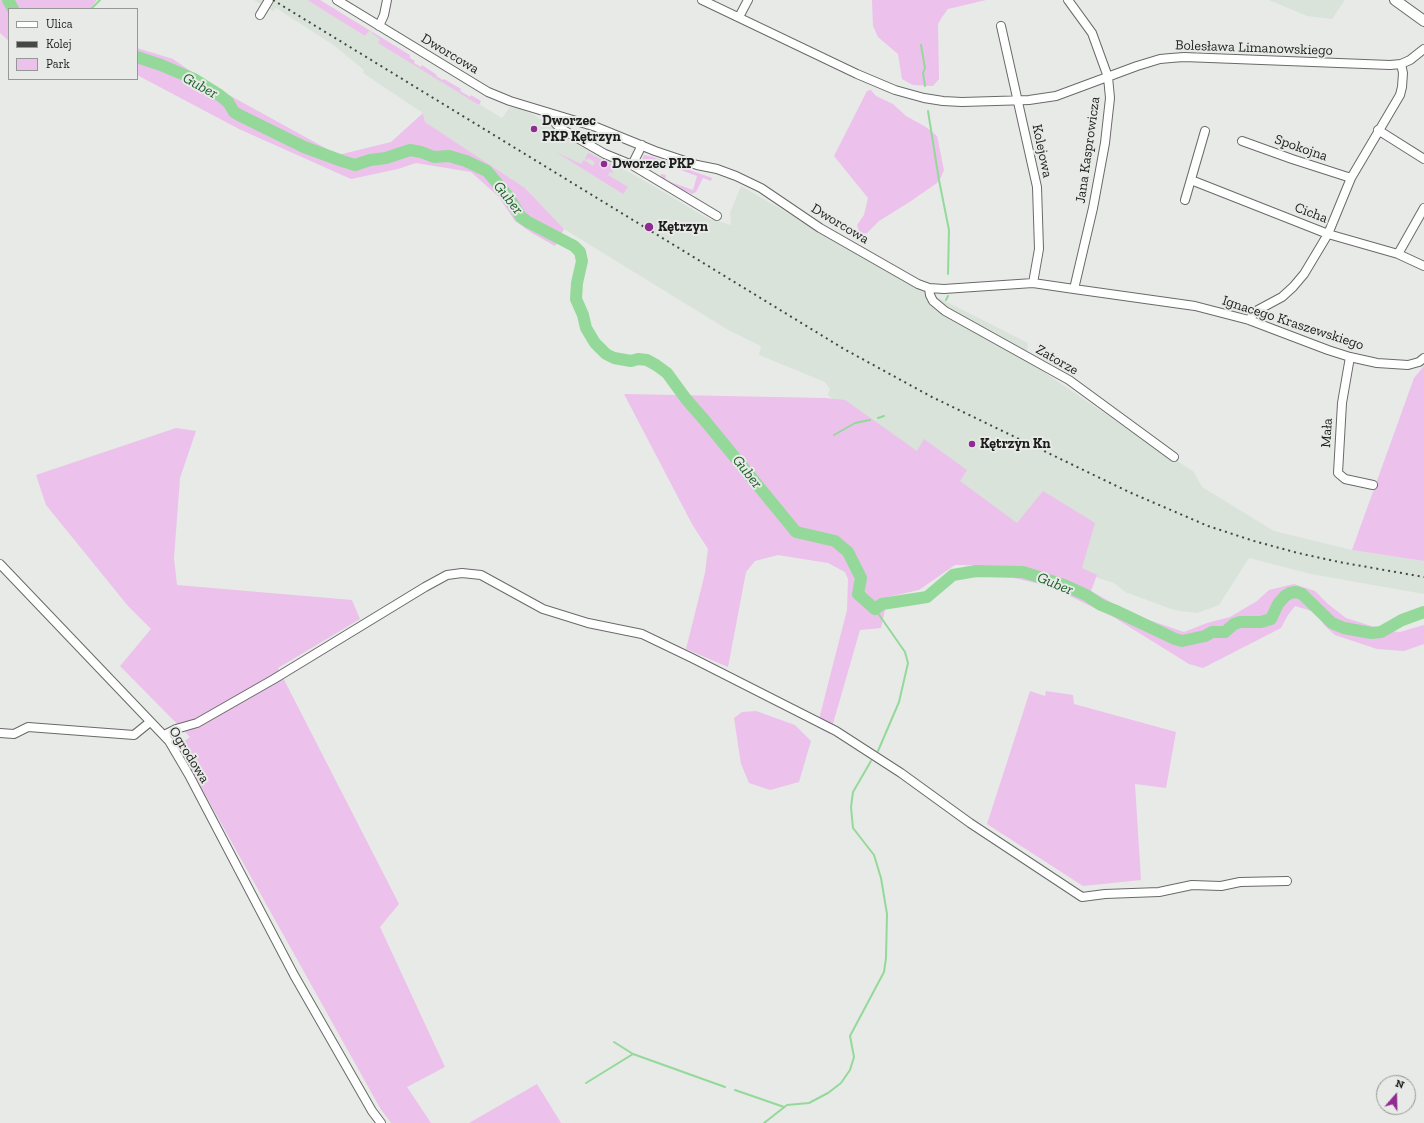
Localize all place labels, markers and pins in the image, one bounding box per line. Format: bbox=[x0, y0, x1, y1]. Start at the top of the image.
place label: Dworzec PKP Kętrzyn bbox=[542, 113, 621, 146]
marker: Dworzec PKP Kętrzyn bbox=[529, 124, 539, 134]
place label: Dworzec PKP bbox=[612, 156, 694, 172]
marker: Dworzec PKP bbox=[599, 159, 609, 169]
place label: Kętrzyn bbox=[658, 219, 708, 235]
marker: Kętrzyn bbox=[643, 221, 655, 233]
place label: Kętrzyn Kn bbox=[980, 436, 1050, 452]
marker: Kętrzyn Kn bbox=[967, 439, 977, 449]

